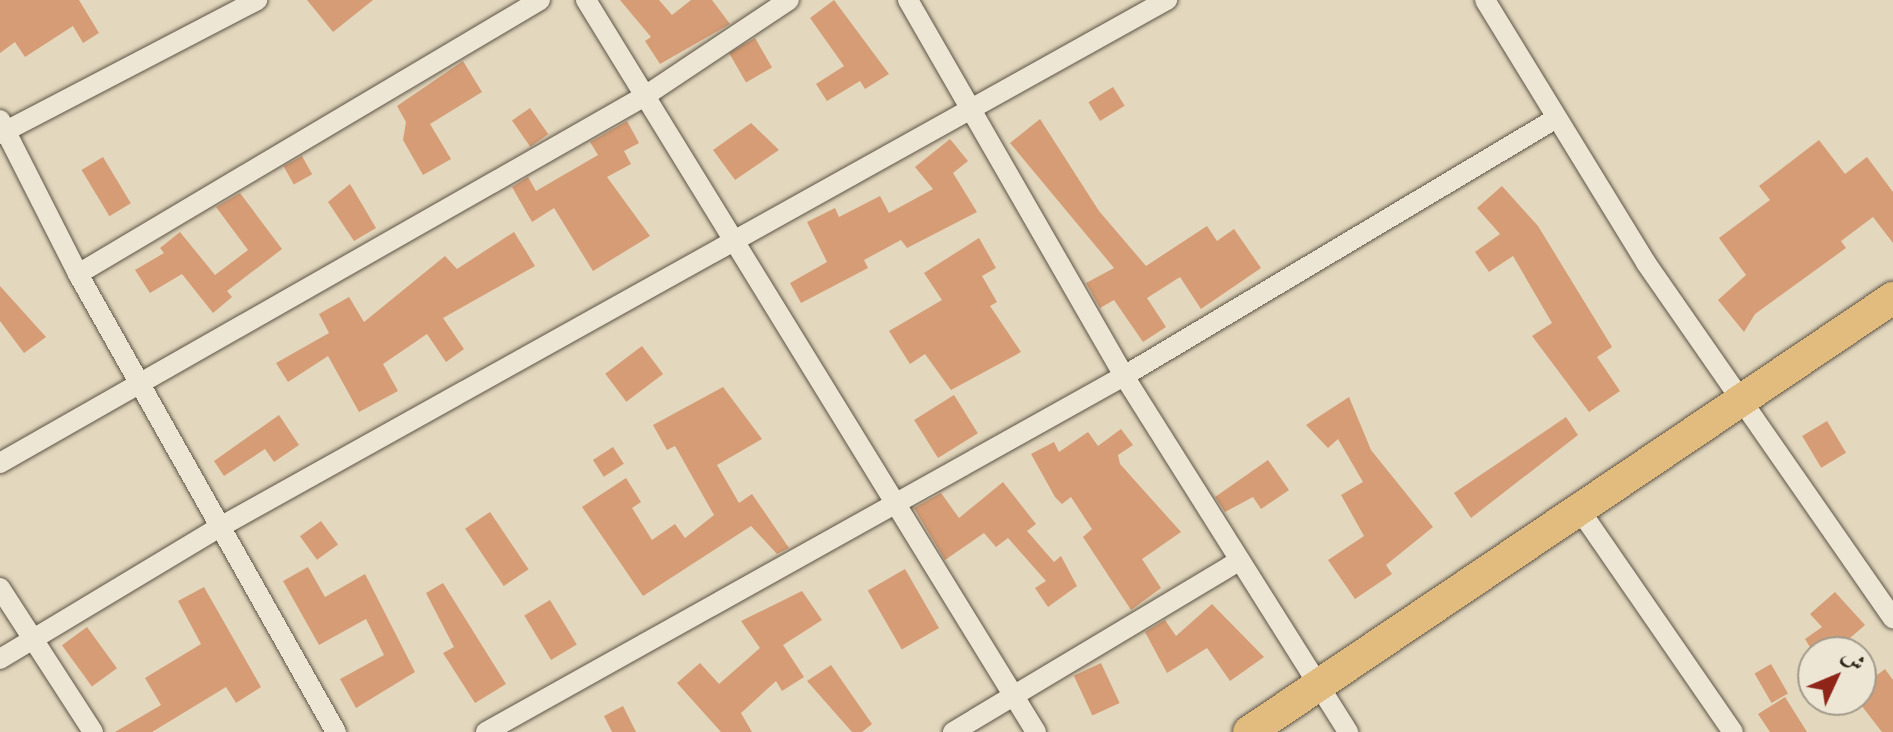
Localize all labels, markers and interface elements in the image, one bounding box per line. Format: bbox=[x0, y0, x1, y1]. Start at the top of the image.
north arrow bbox=[1797, 636, 1877, 716]
text: ش bbox=[1835, 643, 1870, 678]

